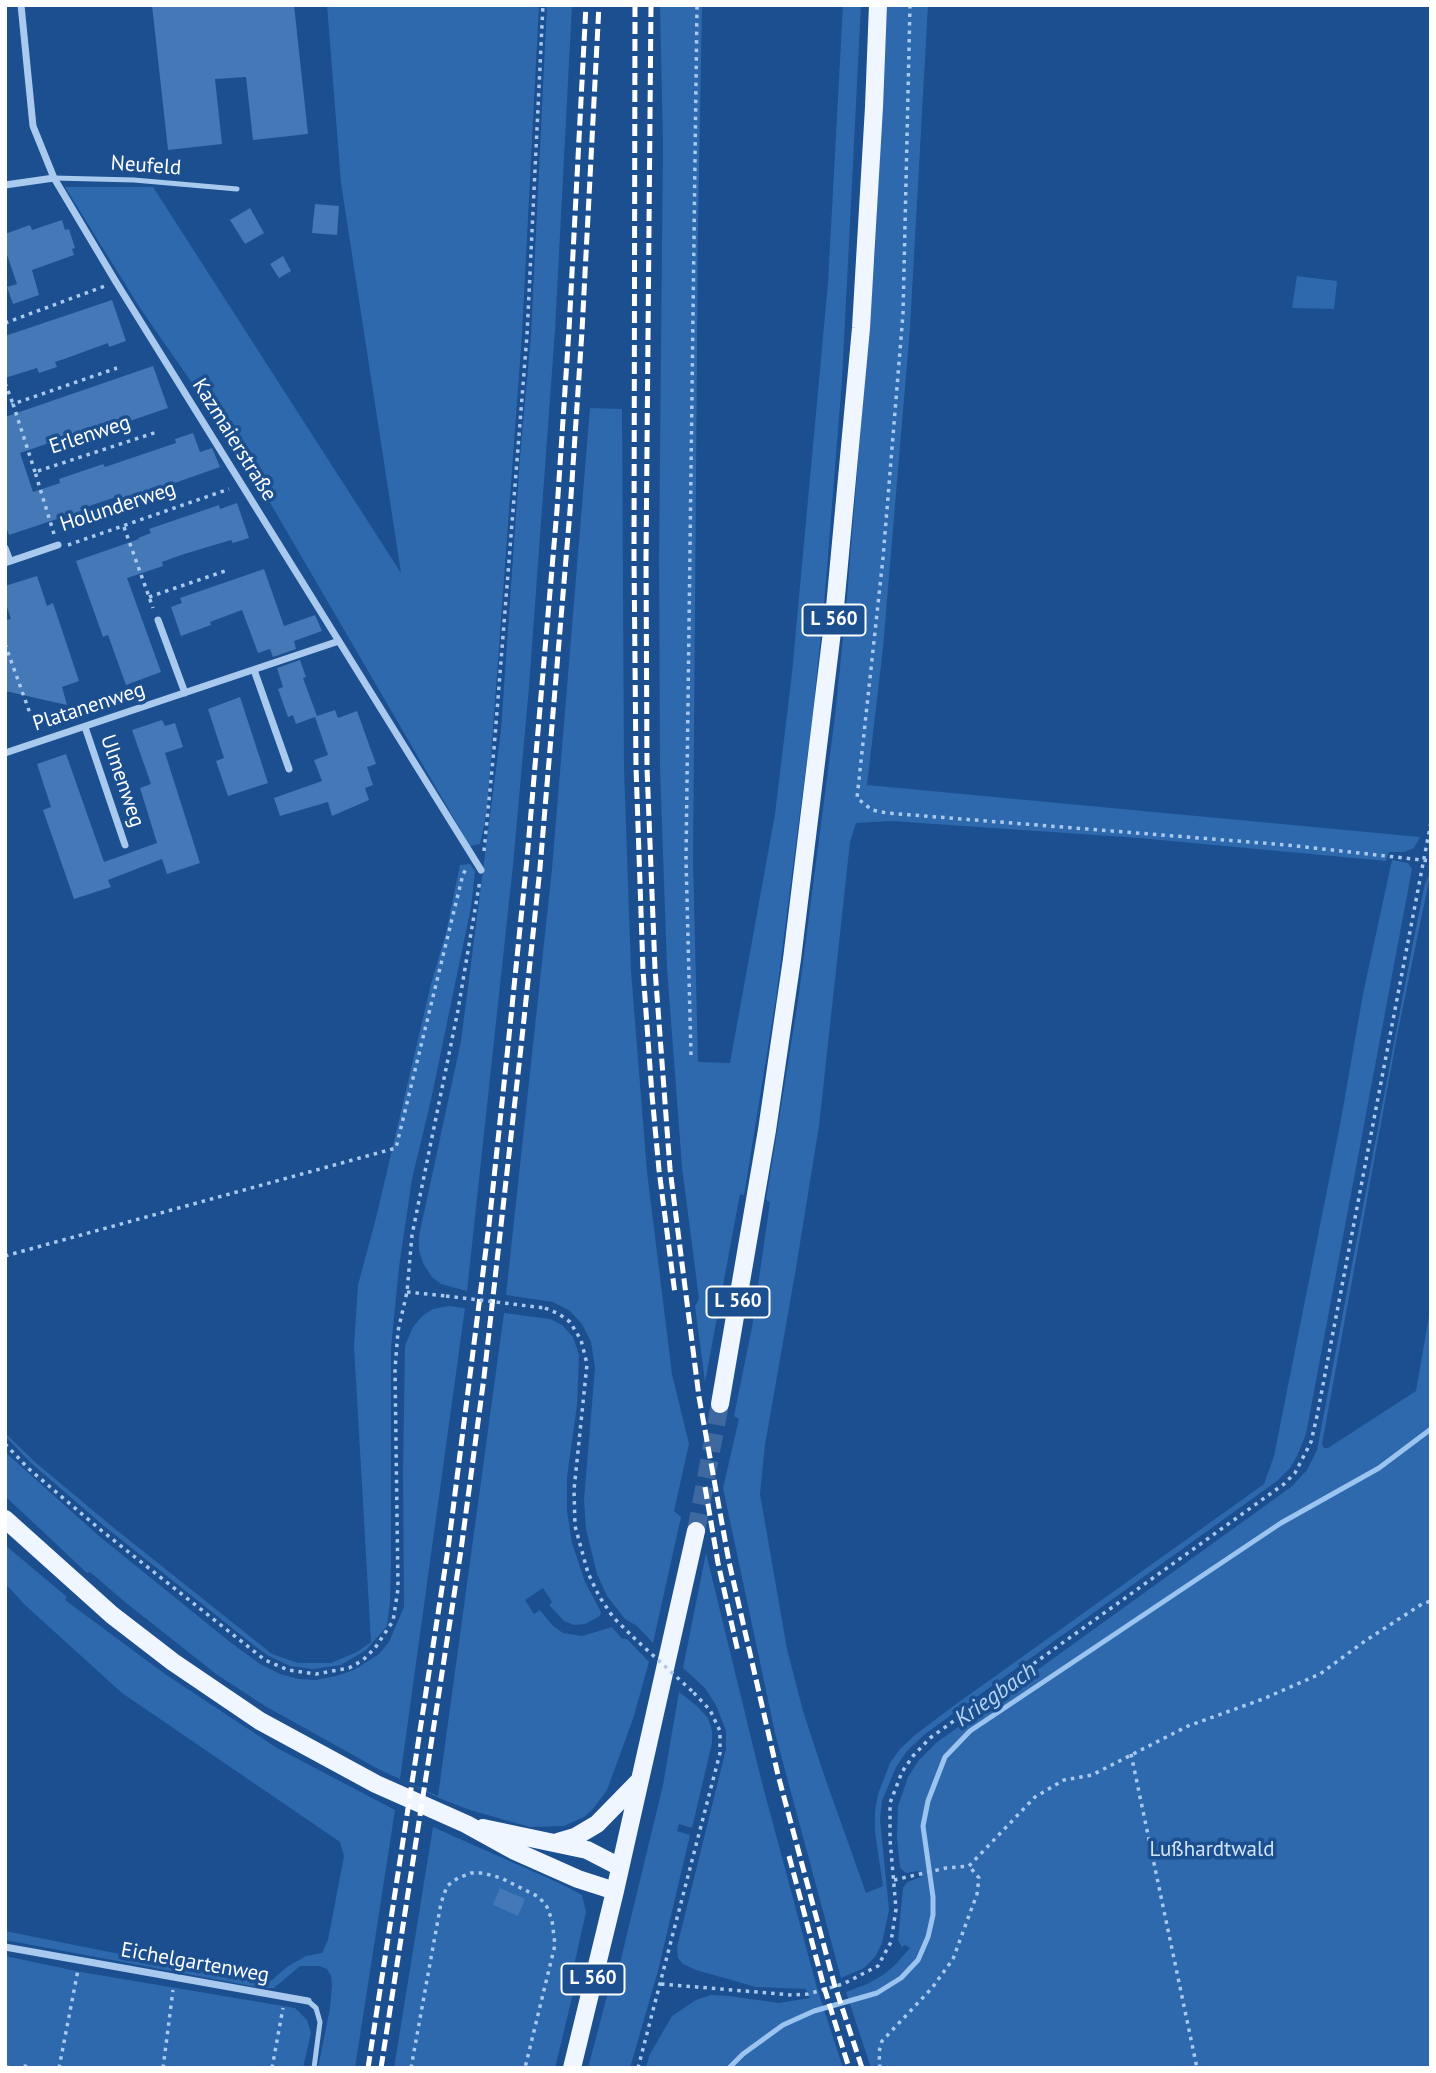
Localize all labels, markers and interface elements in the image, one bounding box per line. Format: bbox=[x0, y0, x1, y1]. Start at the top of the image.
street label: Neufeld bbox=[110, 151, 182, 181]
street label: Kazmaierstraße bbox=[186, 374, 282, 506]
street label: Erlenweg bbox=[46, 410, 134, 460]
street label: Holunderweg bbox=[57, 476, 179, 538]
road number: L 560 bbox=[802, 604, 866, 636]
street label: Platanenweg bbox=[30, 677, 148, 737]
street label: Ulmenweg bbox=[94, 732, 150, 830]
road number: L 560 bbox=[706, 1286, 770, 1318]
water label: Kriegbach bbox=[950, 1657, 1042, 1733]
park label: Lußhardtwald bbox=[1150, 1837, 1274, 1863]
street label: Eichelgartenweg bbox=[119, 1938, 271, 1988]
road number: L 560 bbox=[562, 1964, 624, 1994]

